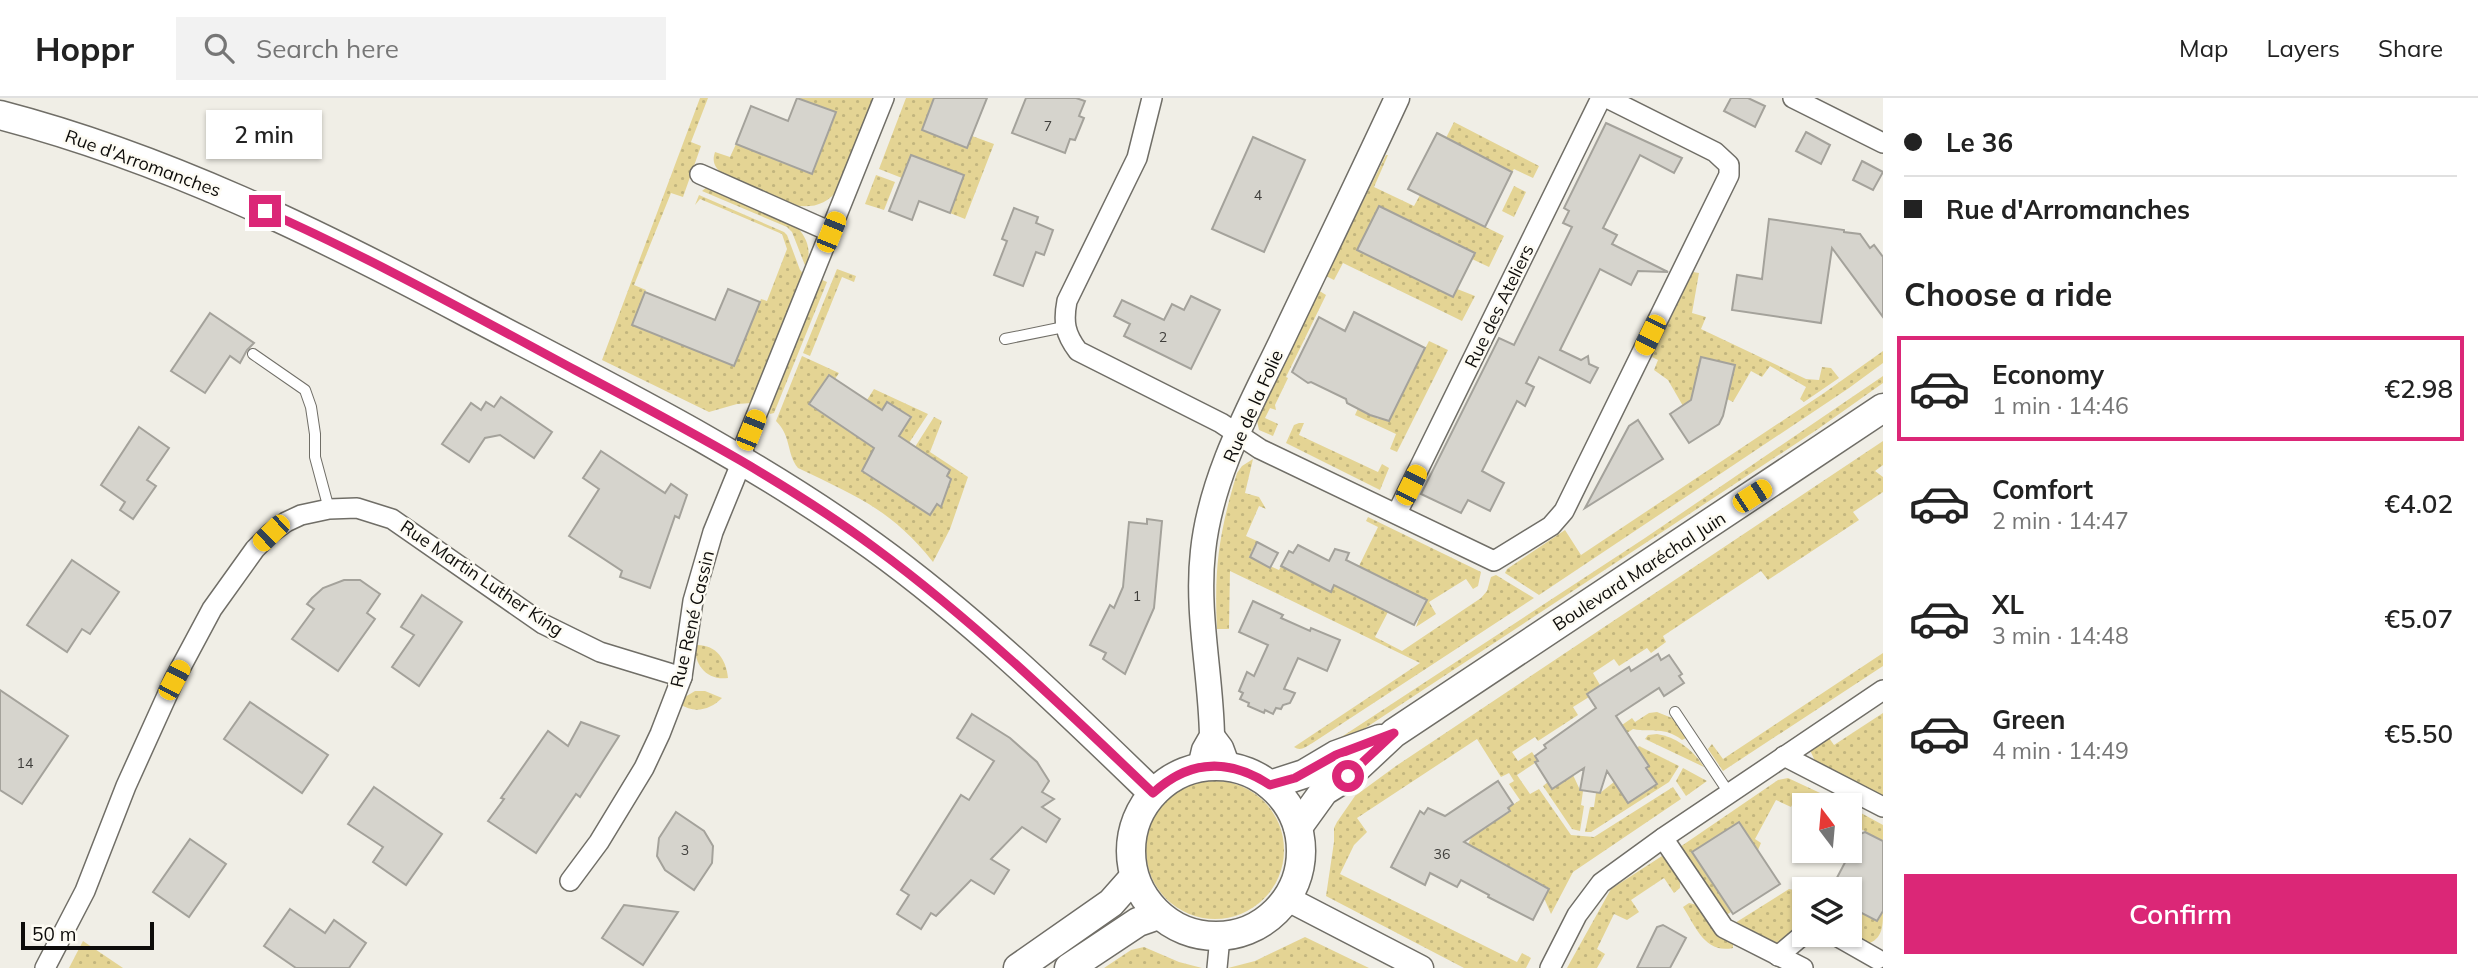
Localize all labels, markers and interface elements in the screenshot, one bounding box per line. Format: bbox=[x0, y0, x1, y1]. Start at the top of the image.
search box bbox=[176, 17, 666, 80]
text: Hoppr bbox=[35, 28, 134, 69]
icon: search bbox=[200, 29, 238, 67]
text: Search here bbox=[256, 32, 399, 65]
text: Map bbox=[2179, 33, 2228, 63]
text: Layers bbox=[2266, 33, 2340, 63]
text: Share bbox=[2378, 33, 2443, 63]
callout: 2 min bbox=[207, 109, 323, 158]
house number: 7 bbox=[1044, 117, 1052, 135]
text: 2 min bbox=[234, 120, 294, 149]
street label: Rue d'Arromanches bbox=[62, 124, 224, 202]
text: Le 36 bbox=[1946, 126, 2013, 159]
house number: 4 bbox=[1254, 186, 1263, 204]
text: Rue d'Arromanches bbox=[1946, 193, 2190, 226]
route end bbox=[249, 195, 281, 227]
car bbox=[814, 209, 849, 255]
street label: Rue des Ateliers bbox=[1459, 241, 1539, 371]
text: Choose a ride bbox=[1904, 274, 2112, 314]
car bbox=[1632, 312, 1669, 358]
house number: 2 bbox=[1159, 328, 1167, 346]
street label: Rue de la Folie bbox=[1218, 346, 1288, 466]
icon: car bbox=[1908, 357, 1971, 420]
text: Economy bbox=[1992, 358, 2104, 391]
text: €2.98 bbox=[2384, 372, 2453, 405]
text: 1 min · 14:46 bbox=[1992, 391, 2129, 420]
car bbox=[734, 407, 769, 453]
car bbox=[1393, 462, 1430, 508]
icon: car bbox=[1908, 472, 1971, 535]
text: Comfort bbox=[1992, 473, 2093, 506]
car bbox=[1729, 476, 1776, 516]
text: €4.02 bbox=[2384, 487, 2453, 520]
street label: Boulevard Maréchal Juin bbox=[1548, 506, 1730, 636]
text: 2 min · 14:47 bbox=[1992, 506, 2129, 535]
car bbox=[249, 511, 294, 555]
street label: Rue Martin Luther King bbox=[396, 515, 568, 641]
street label: Rue René Cassin bbox=[665, 548, 719, 690]
house number: 1 bbox=[1133, 587, 1141, 605]
icon: car bbox=[1908, 587, 1971, 650]
text: XL bbox=[1992, 588, 2024, 621]
text: €5.07 bbox=[2384, 602, 2453, 635]
text: 3 min · 14:48 bbox=[1992, 621, 2129, 650]
car bbox=[155, 657, 194, 703]
icon: car bbox=[1908, 702, 1971, 765]
text: Green bbox=[1992, 703, 2065, 736]
text: €5.50 bbox=[2384, 717, 2453, 750]
text: 4 min · 14:49 bbox=[1992, 736, 2129, 765]
house number: 14 bbox=[17, 754, 34, 772]
route start bbox=[1332, 760, 1364, 792]
north arrow bbox=[1792, 793, 1862, 863]
map controls bbox=[1792, 793, 1862, 947]
house number: 3 bbox=[681, 841, 689, 859]
house number: 36 bbox=[1434, 845, 1450, 863]
button: Confirm bbox=[1904, 874, 2457, 954]
button: layers bbox=[1792, 877, 1862, 947]
scale bar bbox=[21, 919, 154, 951]
text: 50 m bbox=[32, 922, 76, 946]

